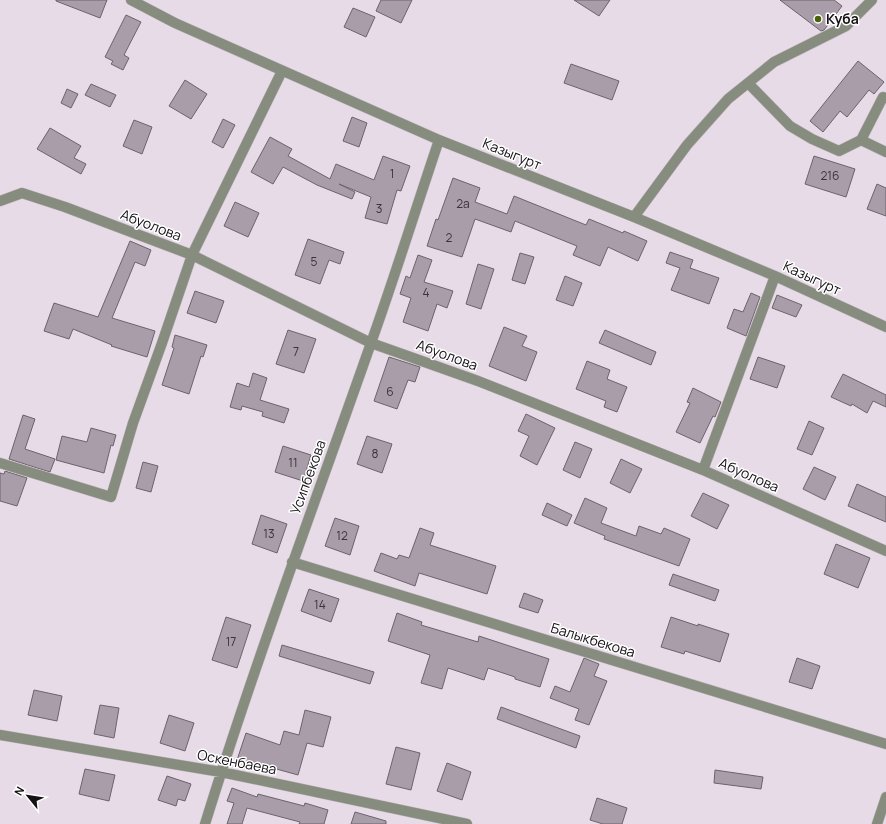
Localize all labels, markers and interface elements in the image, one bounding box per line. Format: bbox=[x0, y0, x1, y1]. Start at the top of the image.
place label: Куба bbox=[826, 9, 859, 28]
marker: Куба bbox=[813, 14, 823, 24]
street label: Казыгурт bbox=[480, 133, 544, 174]
house number: 1 bbox=[390, 165, 394, 182]
house number: 216 bbox=[821, 167, 839, 184]
house number: 2а bbox=[456, 195, 470, 212]
house number: 3 bbox=[376, 200, 382, 217]
street label: Абуолова bbox=[118, 204, 184, 245]
house number: 2 bbox=[446, 229, 453, 246]
house number: 5 bbox=[311, 253, 318, 270]
street label: Казыгурт bbox=[780, 256, 844, 299]
house number: 4 bbox=[422, 284, 430, 301]
street label: Абуолова bbox=[414, 335, 480, 374]
house number: 7 bbox=[293, 343, 299, 360]
house number: 6 bbox=[386, 383, 394, 400]
street label: Усипбекова bbox=[285, 437, 330, 517]
house number: 8 bbox=[372, 445, 379, 462]
street label: Абуолова bbox=[716, 453, 782, 496]
house number: 11 bbox=[288, 454, 298, 471]
house number: 13 bbox=[263, 525, 275, 542]
house number: 12 bbox=[336, 527, 348, 544]
house number: 14 bbox=[314, 596, 326, 613]
street label: Балыкбекова bbox=[549, 618, 638, 661]
house number: 17 bbox=[226, 633, 236, 650]
street label: Оскенбаева bbox=[196, 745, 278, 779]
north arrow bbox=[8, 776, 48, 816]
text: N bbox=[10, 783, 27, 798]

